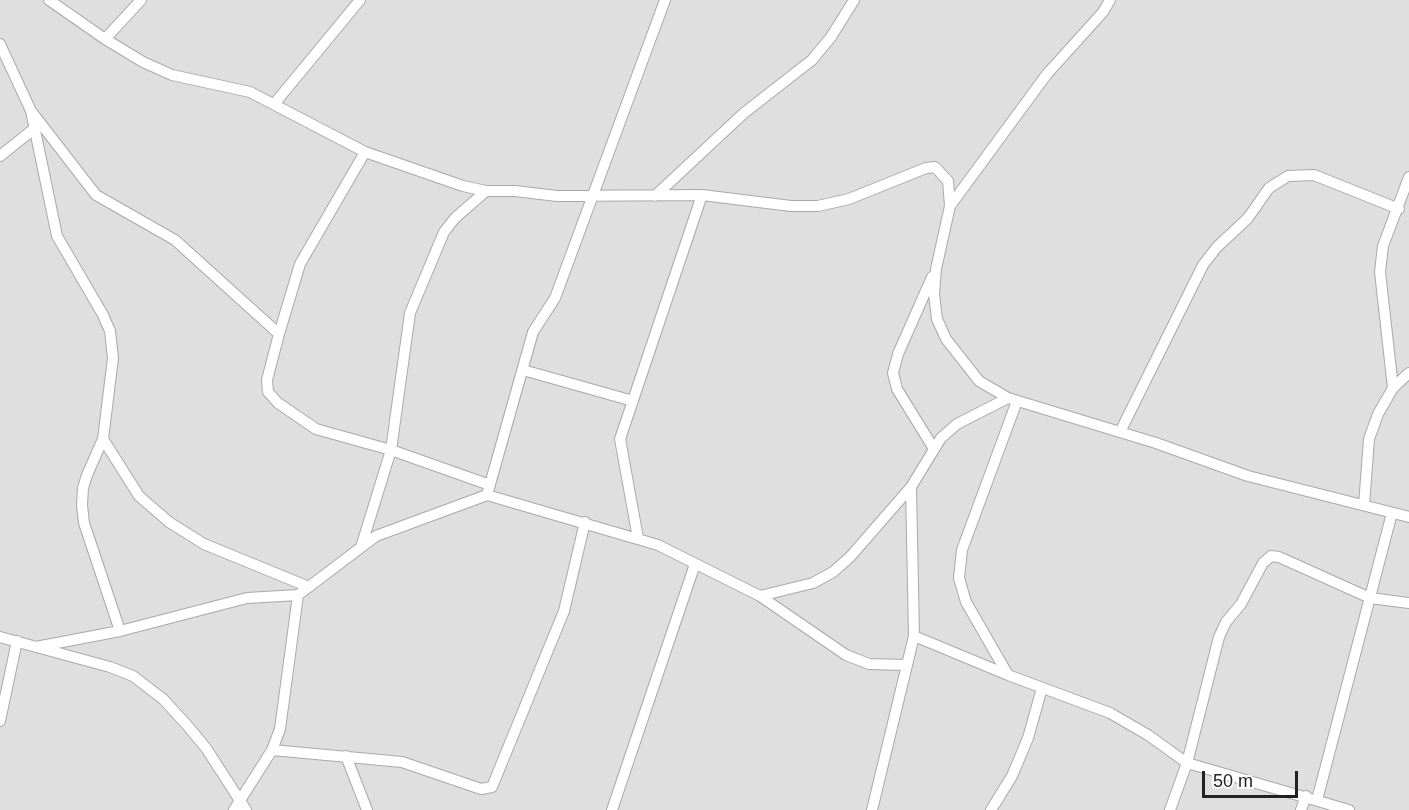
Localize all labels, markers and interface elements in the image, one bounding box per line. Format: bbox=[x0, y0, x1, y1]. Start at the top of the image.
scale bar bbox=[1205, 759, 1301, 797]
text: 50 m bbox=[1213, 771, 1253, 791]

